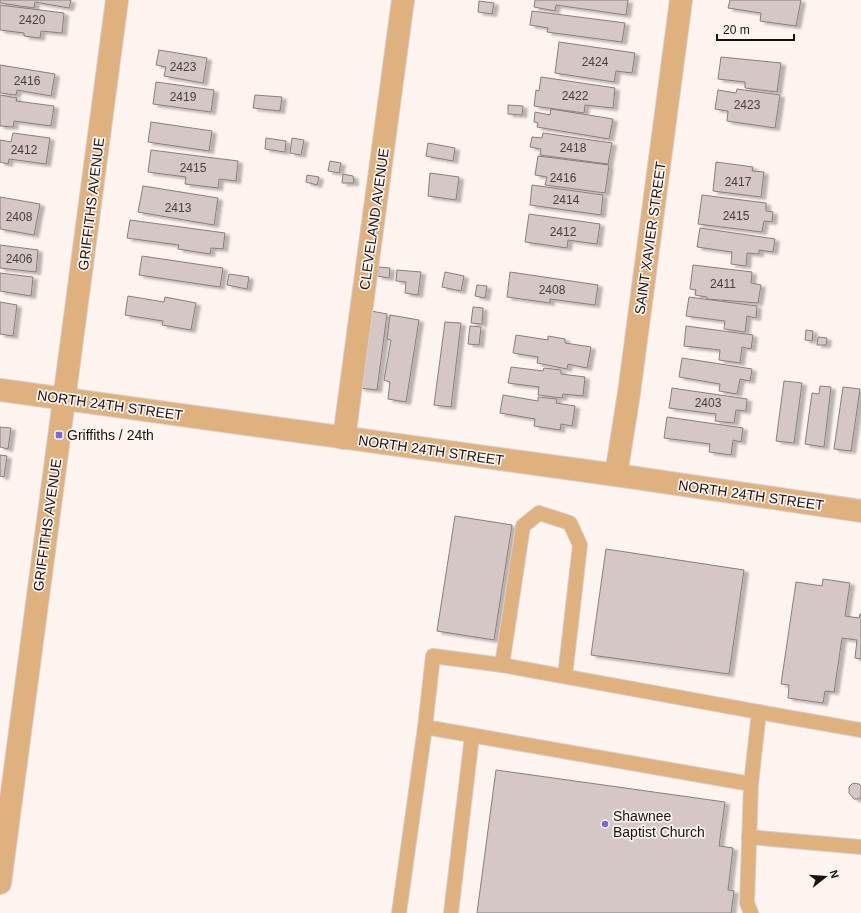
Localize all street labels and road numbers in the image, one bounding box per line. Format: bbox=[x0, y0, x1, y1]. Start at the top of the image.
street label: GRIFFITHS AVENUE bbox=[75, 137, 107, 271]
street label: CLEVELAND AVENUE bbox=[356, 147, 392, 291]
street label: SAINT XAVIER STREET bbox=[631, 160, 669, 316]
street label: NORTH 24TH STREET bbox=[36, 387, 184, 423]
street label: NORTH 24TH STREET bbox=[357, 432, 505, 468]
street label: GRIFFITHS AVENUE bbox=[30, 458, 64, 592]
street label: NORTH 24TH STREET bbox=[677, 477, 825, 513]

